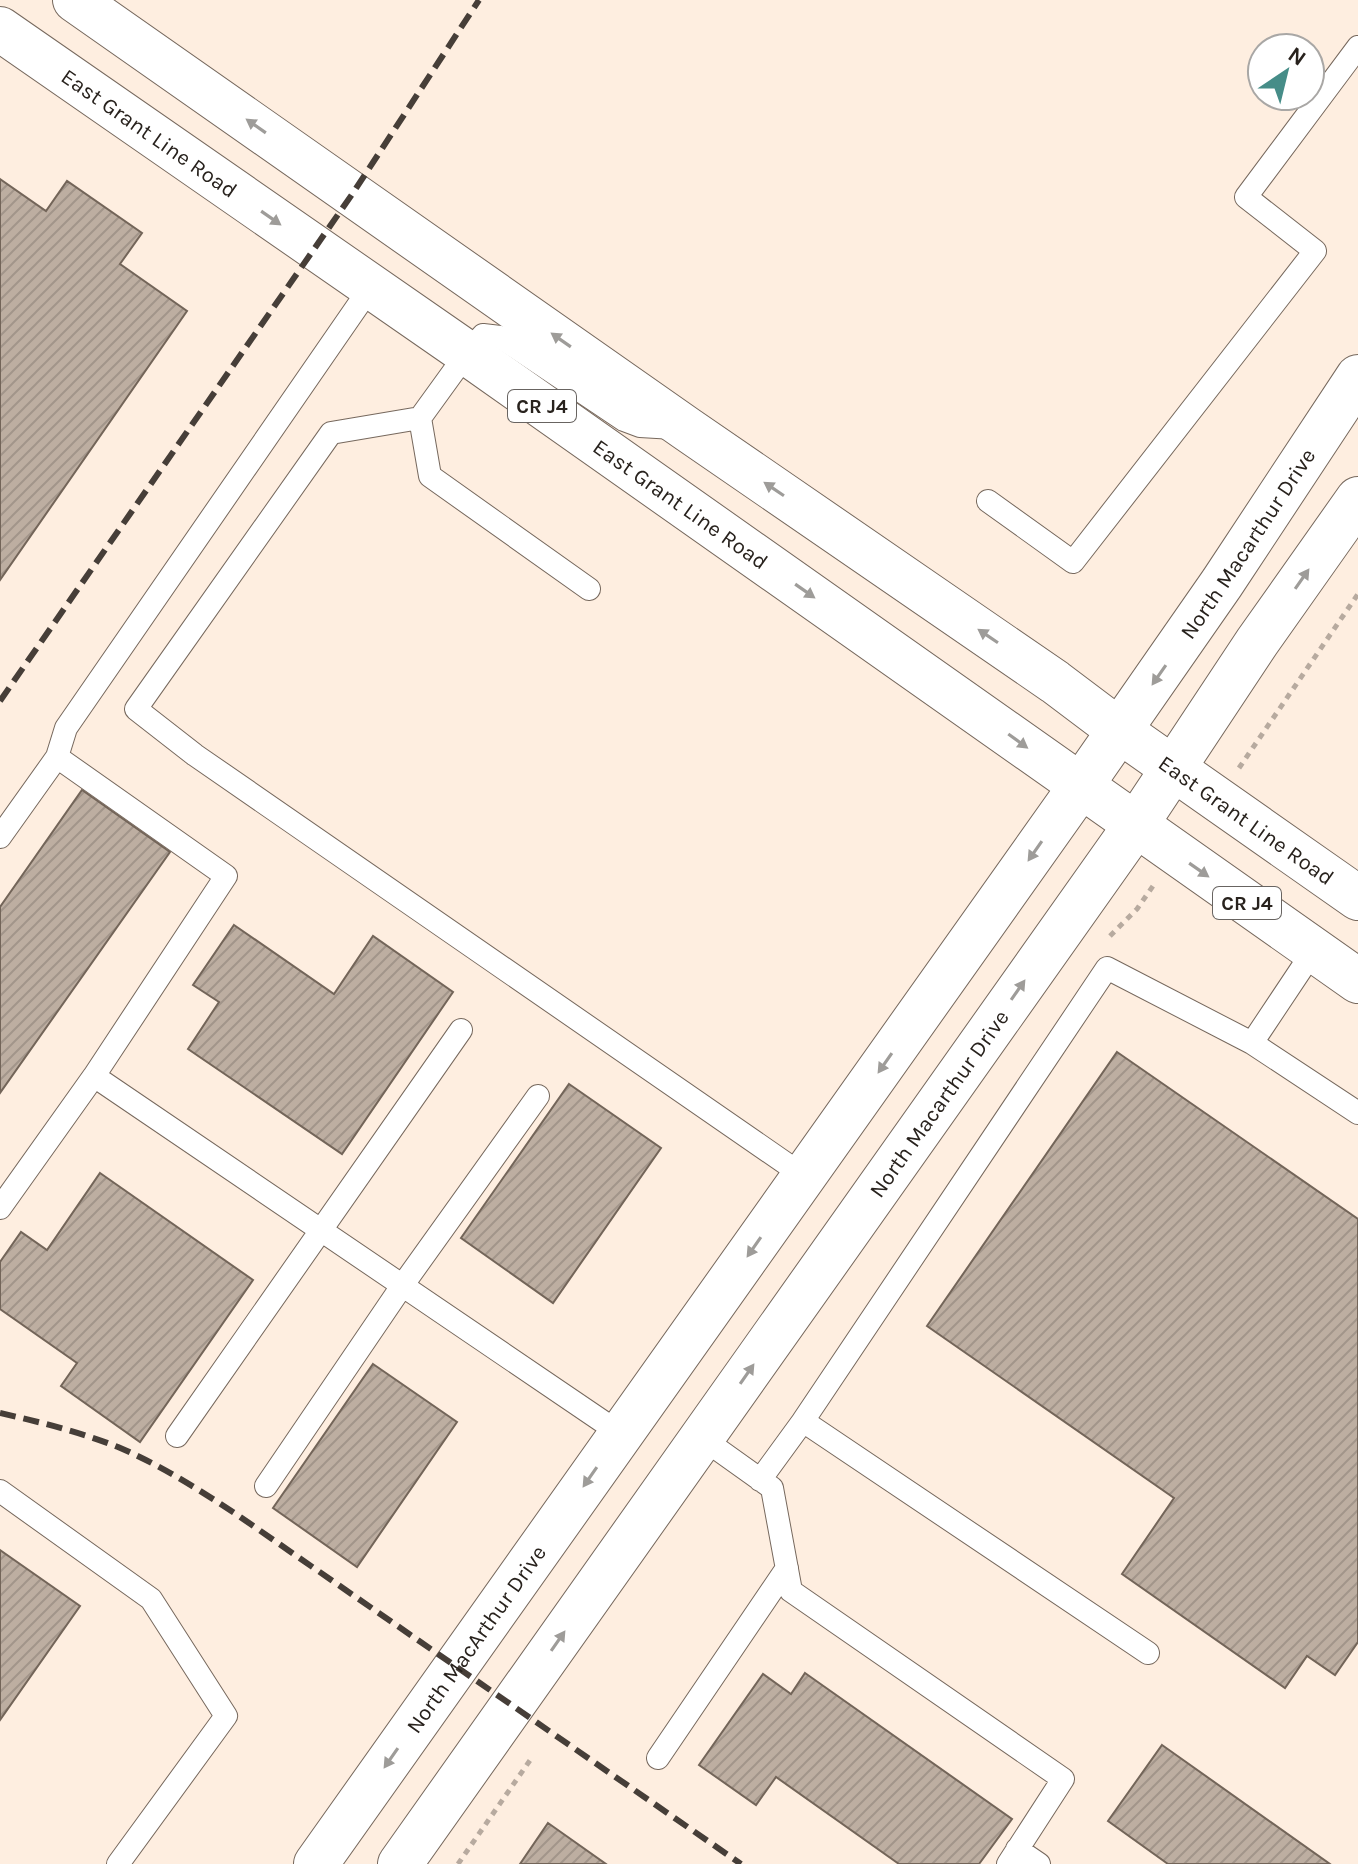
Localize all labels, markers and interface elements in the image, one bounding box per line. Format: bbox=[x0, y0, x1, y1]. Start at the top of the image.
north arrow bbox=[1246, 32, 1326, 112]
text: N bbox=[1283, 41, 1311, 72]
street label: East Grant Line Road bbox=[56, 64, 242, 204]
one-way arrow bbox=[246, 119, 267, 134]
one-way arrow bbox=[260, 210, 281, 225]
one-way arrow bbox=[550, 333, 571, 348]
road number: CR J4 bbox=[508, 390, 576, 422]
street label: East Grant Line Road bbox=[588, 434, 773, 575]
street label: North Macarthur Drive bbox=[1175, 444, 1321, 644]
one-way arrow bbox=[763, 482, 784, 497]
one-way arrow bbox=[1294, 568, 1309, 589]
one-way arrow bbox=[795, 583, 816, 598]
one-way arrow bbox=[978, 629, 999, 644]
one-way arrow bbox=[1152, 664, 1167, 685]
one-way arrow bbox=[1007, 733, 1029, 749]
street label: East Grant Line Road bbox=[1153, 750, 1339, 891]
one-way arrow bbox=[1027, 840, 1043, 862]
one-way arrow bbox=[1189, 862, 1210, 877]
road number: CR J4 bbox=[1213, 887, 1281, 919]
one-way arrow bbox=[1010, 979, 1026, 1001]
street label: North Macarthur Drive bbox=[864, 1005, 1015, 1203]
one-way arrow bbox=[877, 1052, 893, 1074]
one-way arrow bbox=[746, 1236, 762, 1258]
one-way arrow bbox=[739, 1364, 754, 1385]
one-way arrow bbox=[582, 1466, 598, 1488]
street label: North MacArthur Drive bbox=[401, 1541, 552, 1738]
one-way arrow bbox=[549, 1631, 565, 1652]
one-way arrow bbox=[384, 1747, 400, 1768]

